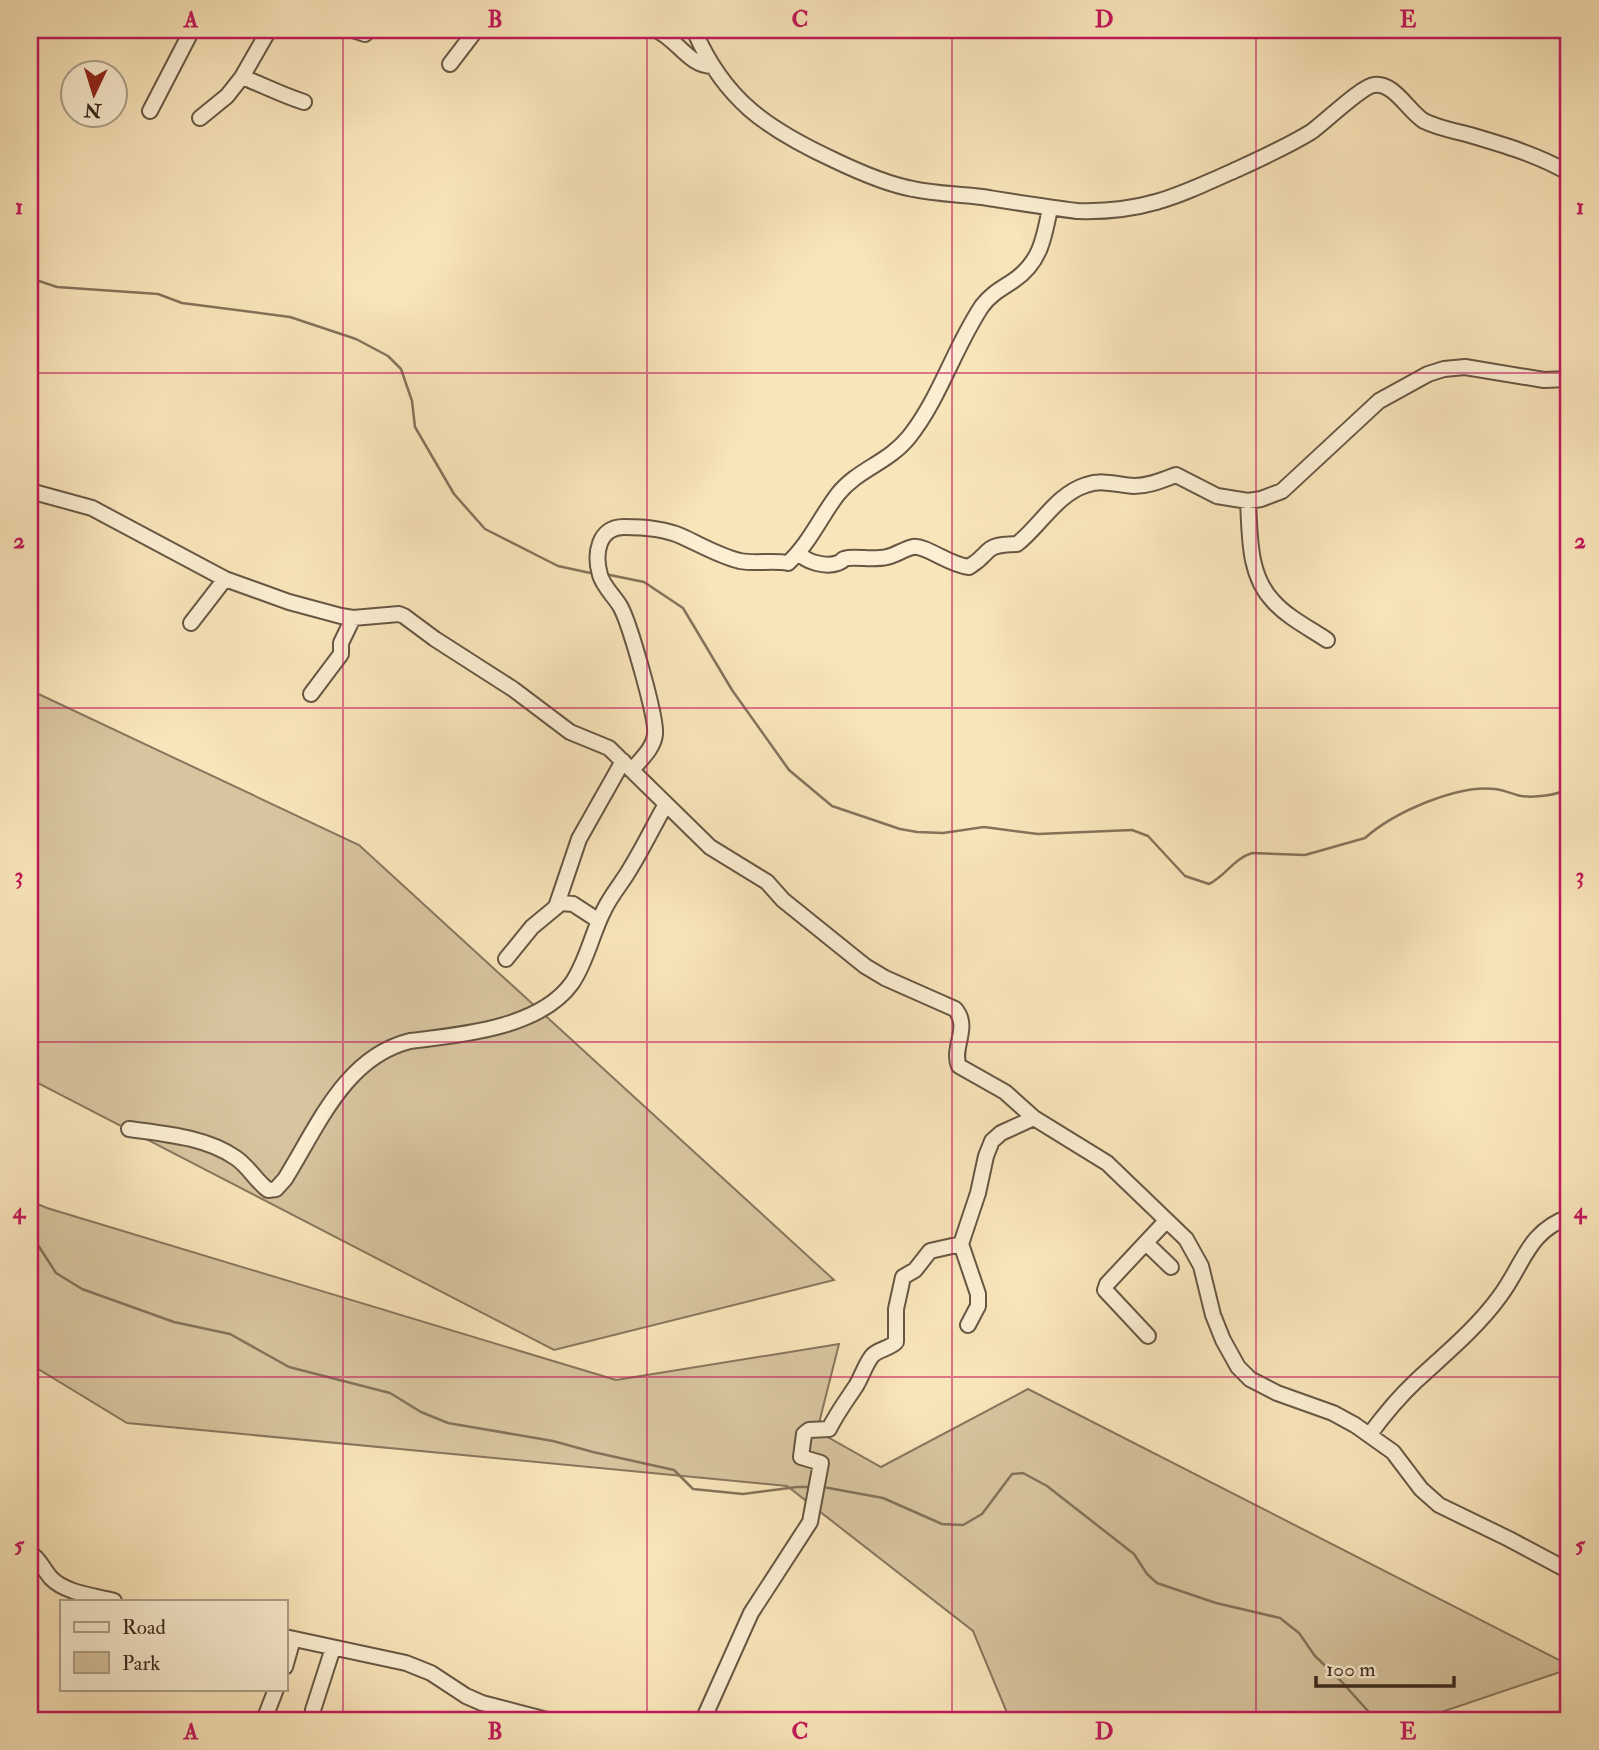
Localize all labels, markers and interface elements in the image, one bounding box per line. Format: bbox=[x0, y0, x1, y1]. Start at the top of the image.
text: A bbox=[183, 5, 199, 34]
text: B bbox=[487, 5, 503, 34]
text: C bbox=[792, 5, 808, 34]
text: D bbox=[1095, 5, 1113, 34]
text: E bbox=[1400, 5, 1417, 34]
north arrow bbox=[60, 60, 130, 130]
text: N bbox=[83, 97, 103, 123]
text: 1 bbox=[15, 192, 23, 221]
text: 1 bbox=[1576, 192, 1584, 221]
text: 2 bbox=[13, 526, 25, 555]
text: 2 bbox=[1574, 526, 1586, 555]
text: 3 bbox=[15, 861, 23, 890]
text: 3 bbox=[1576, 861, 1584, 890]
text: 4 bbox=[12, 1196, 27, 1225]
text: 4 bbox=[1573, 1196, 1588, 1225]
text: 5 bbox=[14, 1530, 25, 1559]
text: 5 bbox=[1575, 1530, 1586, 1559]
legend bbox=[60, 1600, 287, 1690]
text: Road bbox=[122, 1614, 167, 1641]
scale bar bbox=[1316, 1645, 1454, 1689]
text: Park bbox=[122, 1650, 160, 1677]
text: 100 m bbox=[1326, 1656, 1376, 1683]
text: A bbox=[183, 1717, 199, 1746]
text: B bbox=[487, 1717, 503, 1746]
text: C bbox=[792, 1717, 808, 1746]
text: D bbox=[1095, 1717, 1113, 1746]
text: E bbox=[1400, 1717, 1417, 1746]

